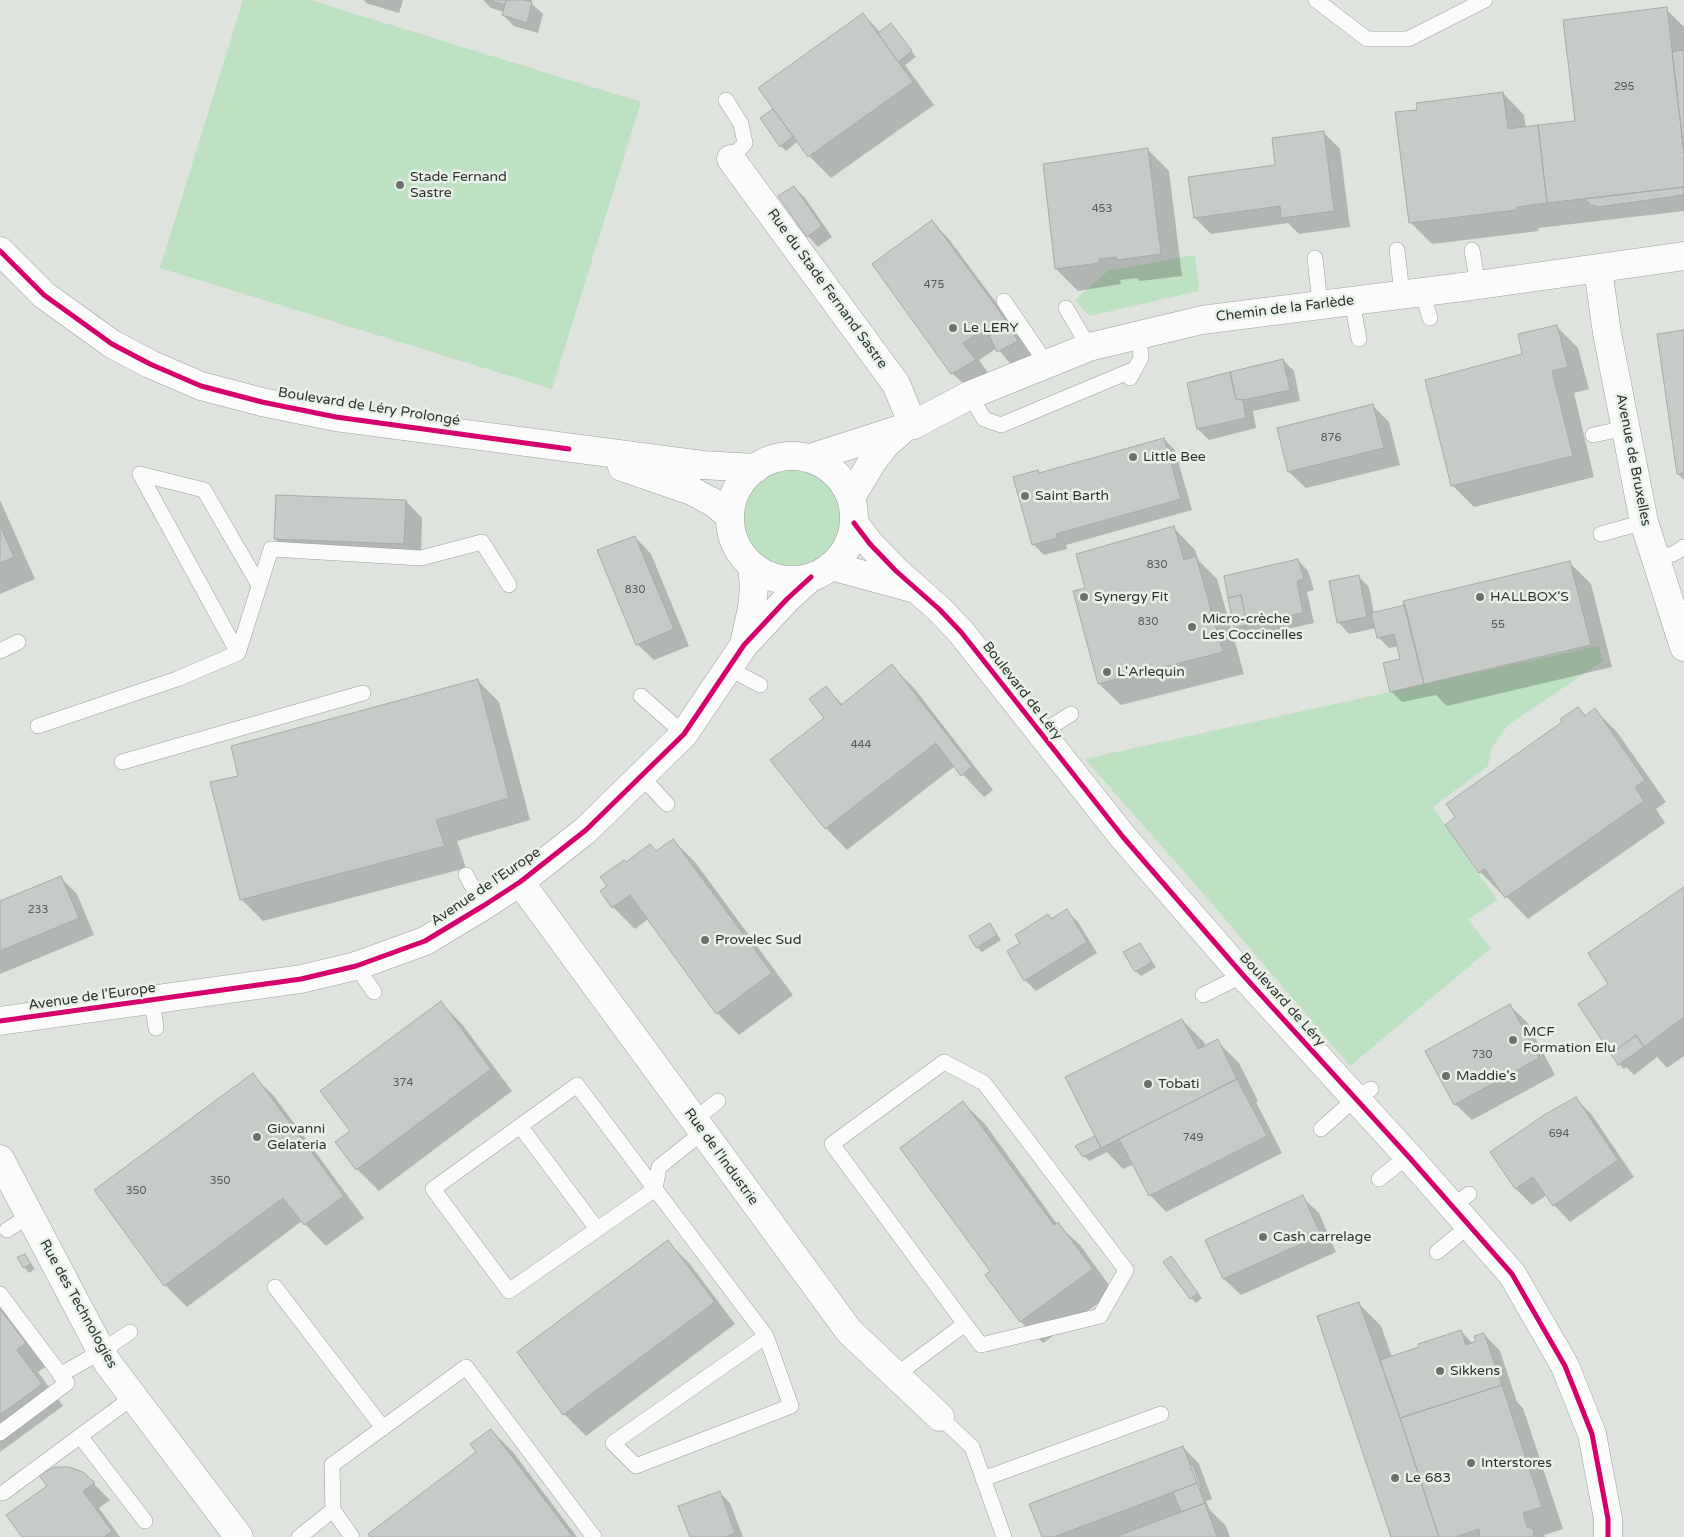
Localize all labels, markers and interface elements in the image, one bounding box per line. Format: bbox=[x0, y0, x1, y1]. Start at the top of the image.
house number: 295 bbox=[1614, 80, 1634, 94]
place label: Stade Fernand Sastre bbox=[410, 169, 507, 202]
marker: Stade Fernand Sastre bbox=[394, 179, 406, 191]
house number: 453 bbox=[1092, 202, 1112, 216]
street label: Rue du Stade Fernand Sastre bbox=[763, 206, 891, 372]
house number: 475 bbox=[924, 278, 944, 292]
street label: Chemin de la Farlède bbox=[1215, 292, 1355, 326]
place label: Le LERY bbox=[963, 320, 1019, 336]
marker: Le LERY bbox=[947, 322, 959, 334]
street label: Boulevard de Léry Prolongé bbox=[277, 384, 461, 430]
street label: Avenue de Bruxelles bbox=[1612, 392, 1654, 528]
house number: 876 bbox=[1321, 431, 1341, 445]
place label: Little Bee bbox=[1143, 449, 1206, 465]
marker: Little Bee bbox=[1127, 451, 1139, 463]
place label: Saint Barth bbox=[1035, 488, 1109, 504]
marker: Saint Barth bbox=[1019, 490, 1031, 502]
house number: 830 bbox=[1147, 558, 1167, 572]
house number: 830 bbox=[625, 583, 645, 597]
place label: Synergy Fit bbox=[1094, 589, 1168, 605]
place label: HALLBOX'S bbox=[1490, 589, 1569, 605]
marker: Synergy Fit bbox=[1078, 591, 1090, 603]
marker: HALLBOX'S bbox=[1474, 591, 1486, 603]
place label: Micro-crèche Les Coccinelles bbox=[1202, 611, 1303, 644]
house number: 830 bbox=[1138, 615, 1158, 629]
house number: 55 bbox=[1491, 618, 1505, 632]
marker: Micro-crèche Les Coccinelles bbox=[1186, 621, 1198, 633]
street label: Boulevard de Léry bbox=[978, 639, 1066, 743]
place label: L'Arlequin bbox=[1117, 664, 1185, 680]
marker: L'Arlequin bbox=[1101, 666, 1113, 678]
house number: 444 bbox=[851, 738, 871, 752]
street label: Avenue de l'Europe bbox=[428, 844, 544, 930]
house number: 233 bbox=[28, 903, 48, 917]
place label: Provelec Sud bbox=[715, 932, 801, 948]
marker: Provelec Sud bbox=[699, 934, 711, 946]
street label: Boulevard de Léry bbox=[1236, 950, 1328, 1050]
street label: Avenue de l'Europe bbox=[27, 980, 157, 1014]
place label: MCF Formation Elu bbox=[1523, 1024, 1616, 1056]
marker: MCF Formation Elu bbox=[1507, 1034, 1519, 1046]
house number: 730 bbox=[1472, 1048, 1492, 1062]
place label: Maddie's bbox=[1456, 1068, 1516, 1084]
marker: Maddie's bbox=[1440, 1070, 1452, 1082]
house number: 374 bbox=[393, 1076, 413, 1090]
place label: Tobati bbox=[1158, 1076, 1200, 1092]
marker: Tobati bbox=[1142, 1078, 1154, 1090]
street label: Rue de l'Industrie bbox=[680, 1105, 762, 1209]
place label: Giovanni Gelateria bbox=[267, 1121, 327, 1154]
house number: 694 bbox=[1549, 1127, 1569, 1141]
marker: Giovanni Gelateria bbox=[251, 1131, 263, 1143]
house number: 749 bbox=[1183, 1131, 1203, 1145]
house number: 350 bbox=[210, 1174, 230, 1188]
house number: 350 bbox=[126, 1184, 146, 1198]
place label: Cash carrelage bbox=[1273, 1229, 1371, 1245]
marker: Cash carrelage bbox=[1257, 1231, 1269, 1243]
street label: Rue des Technologies bbox=[36, 1237, 120, 1371]
place label: Sikkens bbox=[1450, 1363, 1500, 1379]
marker: Sikkens bbox=[1434, 1365, 1446, 1377]
place label: Interstores bbox=[1481, 1455, 1552, 1471]
marker: Interstores bbox=[1465, 1457, 1477, 1469]
place label: Le 683 bbox=[1405, 1470, 1451, 1486]
marker: Le 683 bbox=[1389, 1472, 1401, 1484]

